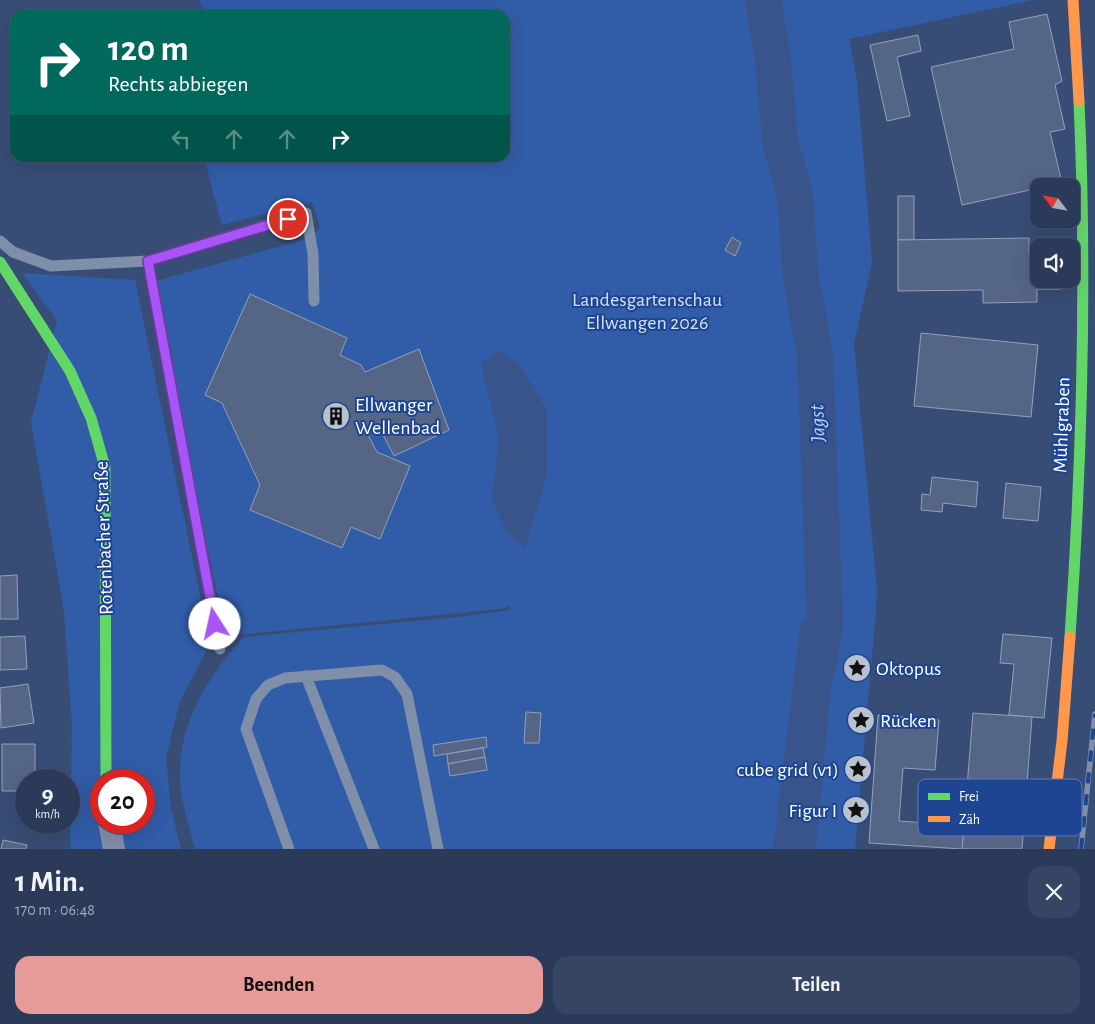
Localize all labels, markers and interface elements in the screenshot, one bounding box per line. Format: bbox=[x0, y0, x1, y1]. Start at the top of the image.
icon: right bbox=[25, 30, 90, 95]
text: 120 m bbox=[108, 32, 189, 67]
text: Rechts abbiegen bbox=[108, 73, 249, 95]
icon: left bbox=[167, 125, 195, 153]
icon: ahead bbox=[220, 125, 248, 153]
icon: ahead bbox=[273, 125, 301, 153]
icon: right bbox=[326, 125, 354, 153]
north arrow bbox=[1030, 178, 1080, 228]
map controls bbox=[1030, 178, 1080, 288]
pin bbox=[267, 198, 309, 240]
icon: arrive bbox=[274, 205, 302, 233]
button: sound bbox=[1030, 238, 1080, 288]
park label: Landesgartenschau Ellwangen 2026 bbox=[572, 290, 722, 333]
street label: Mühlgraben bbox=[1050, 377, 1074, 473]
place label: Ellwanger Wellenbad bbox=[355, 395, 440, 438]
building icon: Ellwanger Wellenbad bbox=[321, 401, 351, 431]
water label: Jagst bbox=[806, 404, 829, 443]
street label: Rotenbacher Straße bbox=[91, 461, 117, 615]
position arrow bbox=[188, 597, 240, 649]
place icon: Oktopus bbox=[842, 653, 872, 683]
place label: Oktopus bbox=[876, 659, 942, 679]
place icon: Rücken bbox=[846, 705, 876, 735]
place label: Rücken bbox=[880, 711, 937, 731]
place icon: cube grid (v1) bbox=[843, 754, 873, 784]
place label: cube grid (v1) bbox=[736, 760, 839, 780]
speed limit sign: 20 bbox=[90, 769, 155, 834]
legend bbox=[918, 779, 1082, 836]
text: 9 bbox=[41, 783, 54, 808]
text: Frei bbox=[959, 790, 979, 804]
place icon: Figur I bbox=[841, 795, 871, 825]
place label: Figur I bbox=[789, 801, 837, 821]
text: km/h bbox=[35, 808, 60, 820]
text: Zäh bbox=[959, 813, 980, 827]
button: close bbox=[1028, 866, 1080, 918]
text: 1 Min. bbox=[15, 867, 85, 897]
text: 170 m · 06:48 bbox=[15, 902, 95, 918]
button: Beenden bbox=[15, 956, 543, 1014]
button: Teilen bbox=[553, 956, 1080, 1014]

